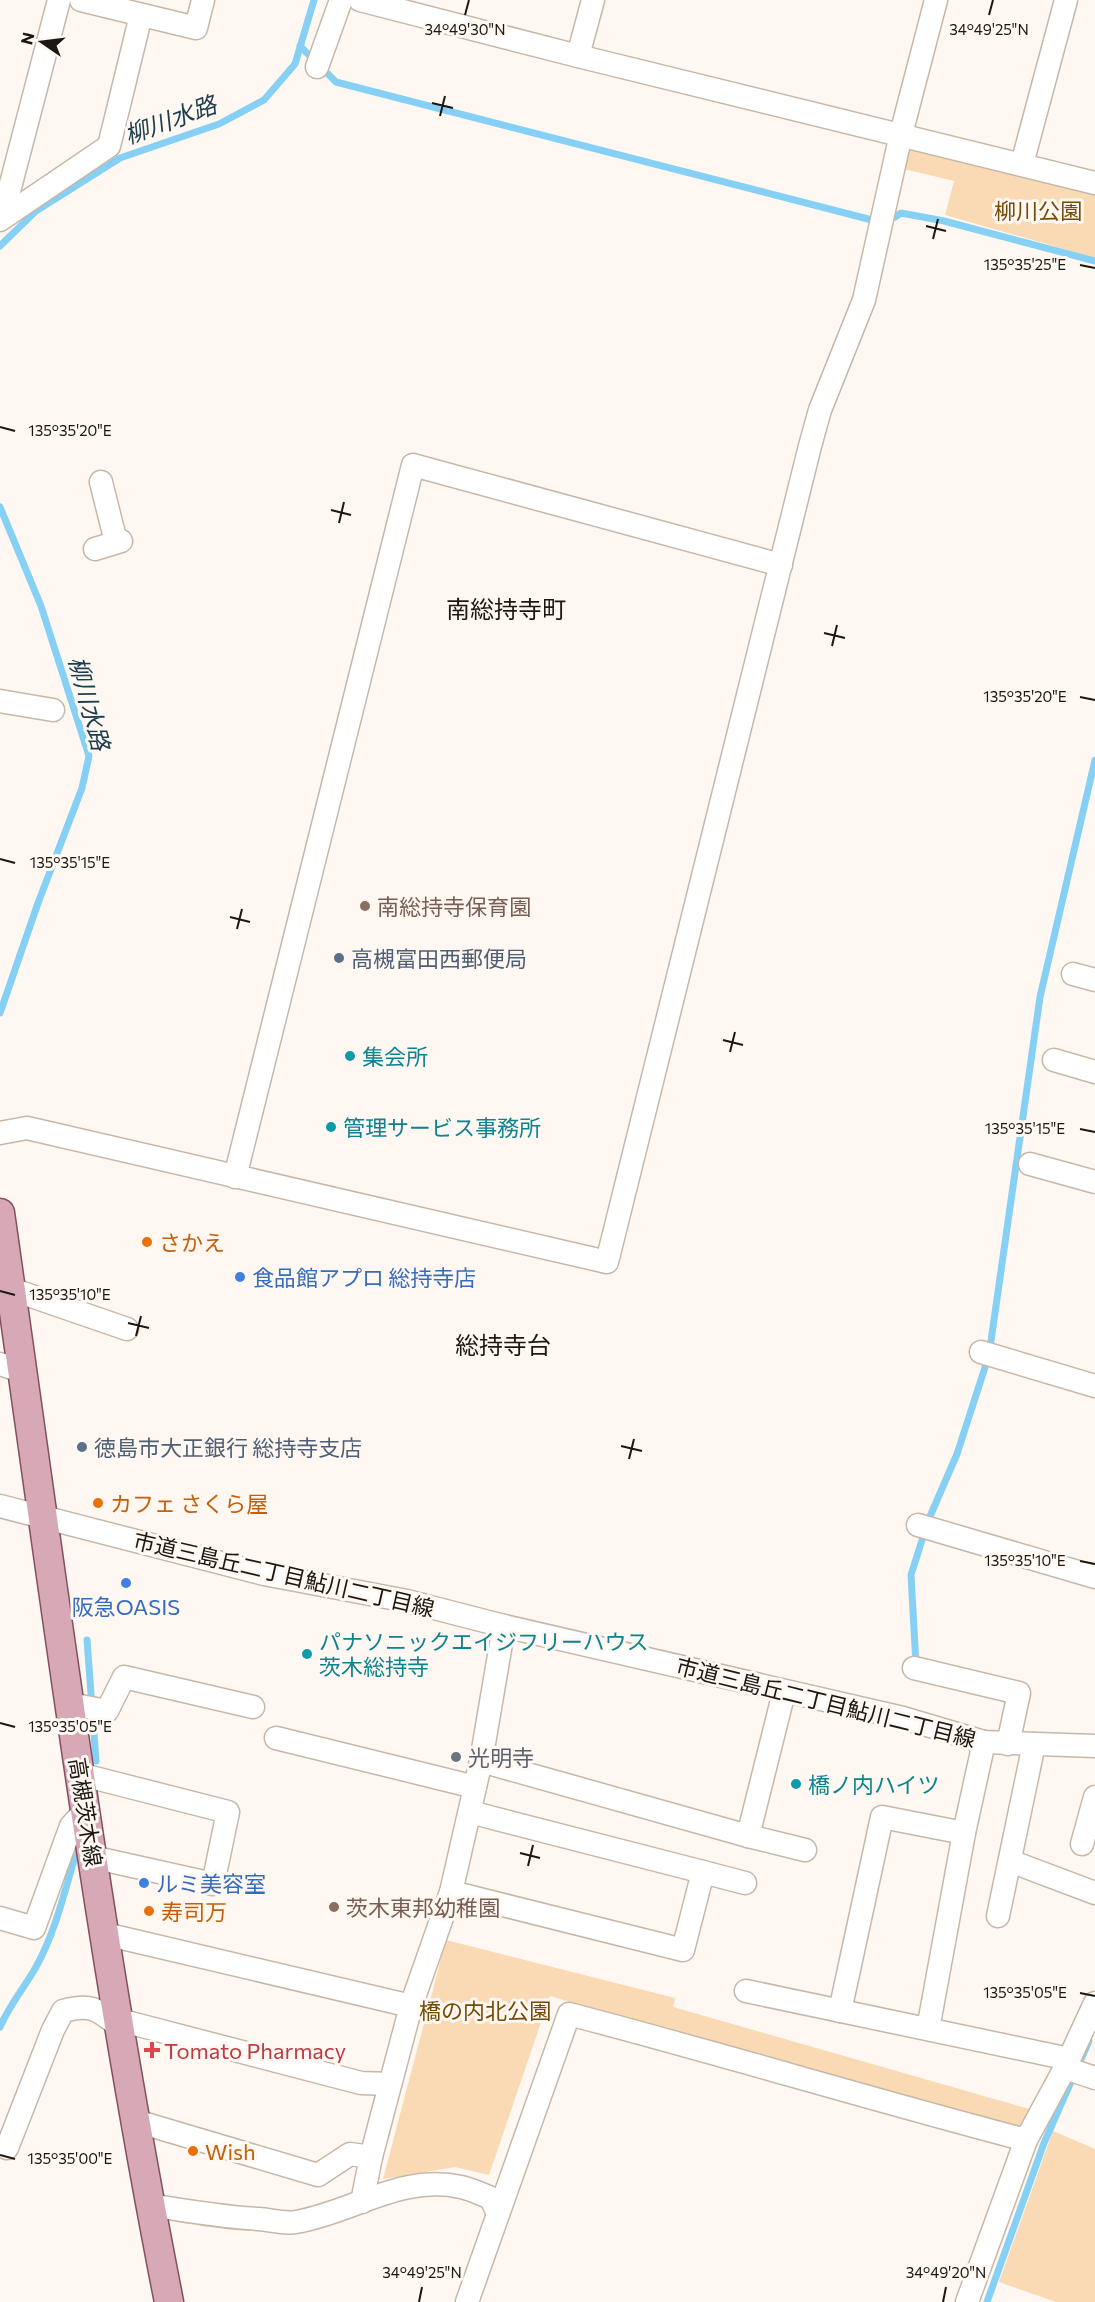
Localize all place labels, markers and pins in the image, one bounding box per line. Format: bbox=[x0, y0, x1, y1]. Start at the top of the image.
place label: 南総持寺保育園 bbox=[377, 893, 531, 920]
marker: 南総持寺保育園 bbox=[358, 899, 372, 913]
place label: 高槻富田西郵便局 bbox=[351, 945, 527, 972]
marker: 高槻富田西郵便局 bbox=[332, 951, 346, 965]
place label: 集会所 bbox=[362, 1043, 428, 1070]
marker: 集会所 bbox=[343, 1049, 357, 1063]
place label: 管理サービス事務所 bbox=[343, 1114, 541, 1141]
marker: 管理サービス事務所 bbox=[324, 1120, 338, 1134]
place label: さかえ bbox=[159, 1229, 225, 1256]
marker: さかえ bbox=[140, 1235, 154, 1249]
place label: 食品館アプロ 総持寺店 bbox=[252, 1264, 476, 1291]
marker: 食品館アプロ 総持寺店 bbox=[233, 1270, 247, 1284]
place label: 徳島市大正銀行 総持寺支店 bbox=[94, 1434, 362, 1461]
marker: 徳島市大正銀行 総持寺支店 bbox=[75, 1440, 89, 1454]
place label: カフェ さくら屋 bbox=[110, 1490, 268, 1517]
marker: カフェ さくら屋 bbox=[91, 1496, 105, 1510]
marker: 阪急OASIS bbox=[119, 1576, 133, 1590]
place label: 阪急OASIS bbox=[72, 1593, 180, 1620]
place label: パナソニックエイジフリーハウス 茨木総持寺 bbox=[319, 1628, 649, 1680]
marker: パナソニックエイジフリーハウス 茨木総持寺 bbox=[300, 1647, 314, 1661]
place label: 光明寺 bbox=[468, 1744, 534, 1771]
marker: 光明寺 bbox=[449, 1750, 463, 1764]
place label: 橋ノ内ハイツ bbox=[808, 1771, 940, 1798]
marker: 橋ノ内ハイツ bbox=[789, 1777, 803, 1791]
place label: ルミ美容室 bbox=[156, 1870, 266, 1897]
marker: ルミ美容室 bbox=[137, 1876, 151, 1890]
place label: 茨木東邦幼稚園 bbox=[346, 1894, 500, 1921]
place label: 寿司万 bbox=[161, 1898, 227, 1925]
marker: 茨木東邦幼稚園 bbox=[327, 1900, 341, 1914]
marker: 寿司万 bbox=[142, 1904, 156, 1918]
place label: Tomato Pharmacy bbox=[164, 2037, 346, 2064]
marker: Tomato Pharmacy bbox=[145, 2043, 159, 2057]
place label: Wish bbox=[205, 2138, 256, 2165]
marker: Wish bbox=[186, 2144, 200, 2158]

